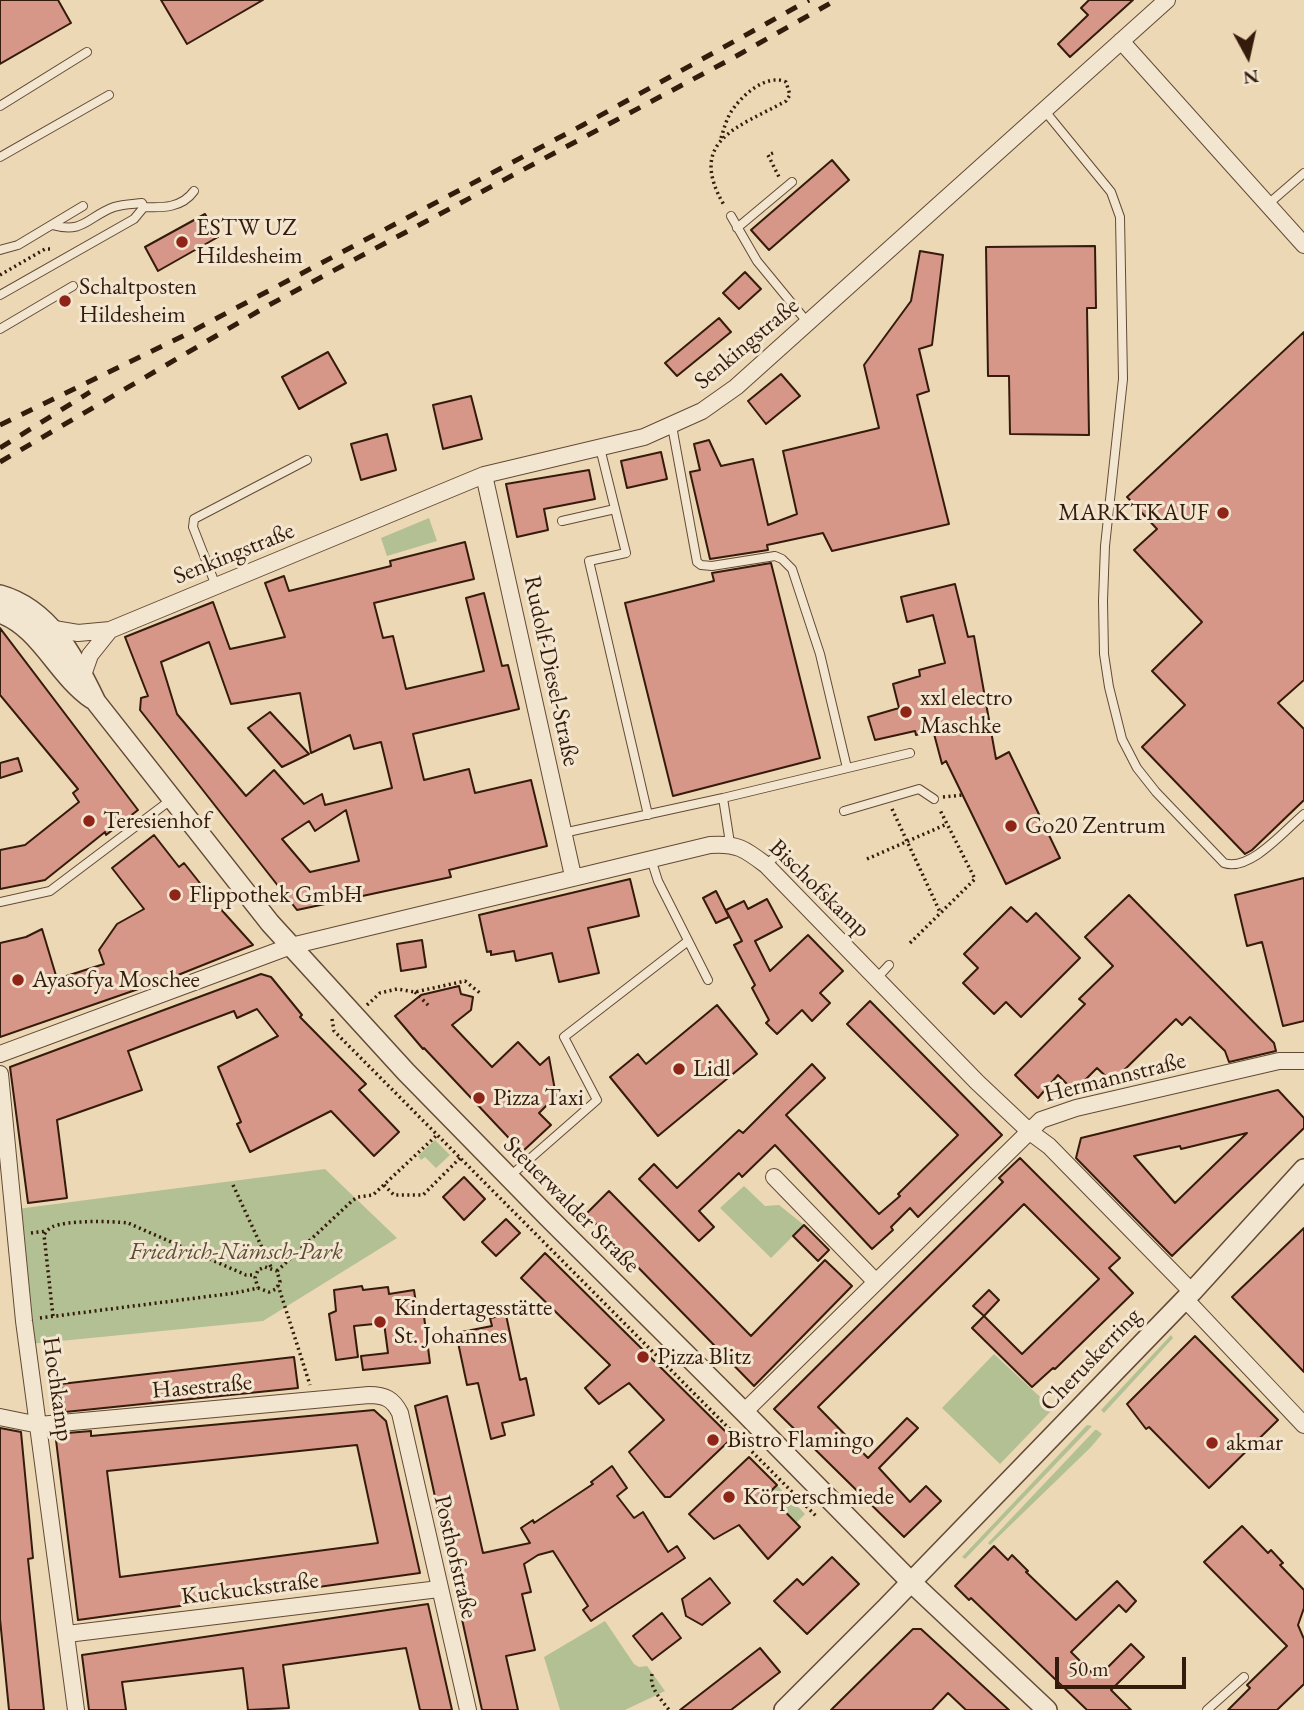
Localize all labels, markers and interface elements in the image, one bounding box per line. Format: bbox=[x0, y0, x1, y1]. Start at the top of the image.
north arrow bbox=[1213, 21, 1283, 91]
text: N bbox=[1242, 64, 1260, 91]
place label: ESTW UZ Hildesheim bbox=[196, 214, 303, 270]
marker: ESTW UZ Hildesheim bbox=[174, 234, 190, 250]
place label: Schaltposten Hildesheim bbox=[79, 273, 197, 329]
street label: Senkingstraße bbox=[689, 292, 805, 396]
marker: Schaltposten Hildesheim bbox=[57, 293, 73, 309]
place label: MARKTKAUF bbox=[1058, 499, 1209, 527]
marker: MARKTKAUF bbox=[1215, 505, 1231, 521]
street label: Senkingstraße bbox=[169, 517, 299, 591]
street label: Rudolf-Diesel-Straße bbox=[517, 573, 585, 769]
place label: xxl electro Maschke bbox=[920, 684, 1013, 740]
marker: xxl electro Maschke bbox=[898, 704, 914, 720]
place label: Teresienhof bbox=[103, 807, 211, 835]
place label: Go20 Zentrum bbox=[1025, 812, 1166, 840]
marker: Teresienhof bbox=[81, 813, 97, 829]
marker: Go20 Zentrum bbox=[1003, 818, 1019, 834]
street label: Bischofskamp bbox=[763, 834, 875, 944]
place label: Flippothek GmbH bbox=[189, 881, 363, 909]
marker: Flippothek GmbH bbox=[167, 887, 183, 903]
place label: Ayasofya Moschee bbox=[32, 966, 200, 994]
marker: Ayasofya Moschee bbox=[10, 972, 26, 988]
street label: Hermannstraße bbox=[1041, 1047, 1189, 1109]
place label: Lidl bbox=[693, 1055, 731, 1083]
marker: Lidl bbox=[671, 1061, 687, 1077]
place label: Pizza Taxi bbox=[493, 1084, 584, 1112]
marker: Pizza Taxi bbox=[471, 1090, 487, 1106]
street label: Steuerwalder Straße bbox=[497, 1131, 645, 1279]
park label: Friedrich-Nämsch-Park bbox=[129, 1238, 343, 1266]
place label: Kindertagesstätte St. Johannes bbox=[394, 1294, 552, 1350]
street label: Cheruskerring bbox=[1035, 1302, 1147, 1418]
marker: Kindertagesstätte St. Johannes bbox=[372, 1314, 388, 1330]
street label: Hochkamp bbox=[35, 1335, 79, 1443]
place label: Pizza Blitz bbox=[657, 1343, 751, 1371]
marker: Pizza Blitz bbox=[635, 1349, 651, 1365]
street label: Hasestraße bbox=[151, 1368, 253, 1406]
place label: Bistro Flamingo bbox=[727, 1426, 874, 1454]
place label: akmar bbox=[1226, 1429, 1283, 1457]
marker: Bistro Flamingo bbox=[705, 1432, 721, 1448]
marker: akmar bbox=[1204, 1435, 1220, 1451]
place label: Körperschmiede bbox=[743, 1483, 894, 1511]
marker: Körperschmiede bbox=[721, 1489, 737, 1505]
street label: Posthofstraße bbox=[427, 1493, 483, 1621]
street label: Kuckuckstraße bbox=[180, 1566, 320, 1612]
scale bar bbox=[1059, 1644, 1190, 1688]
text: 50 m bbox=[1068, 1655, 1109, 1682]

